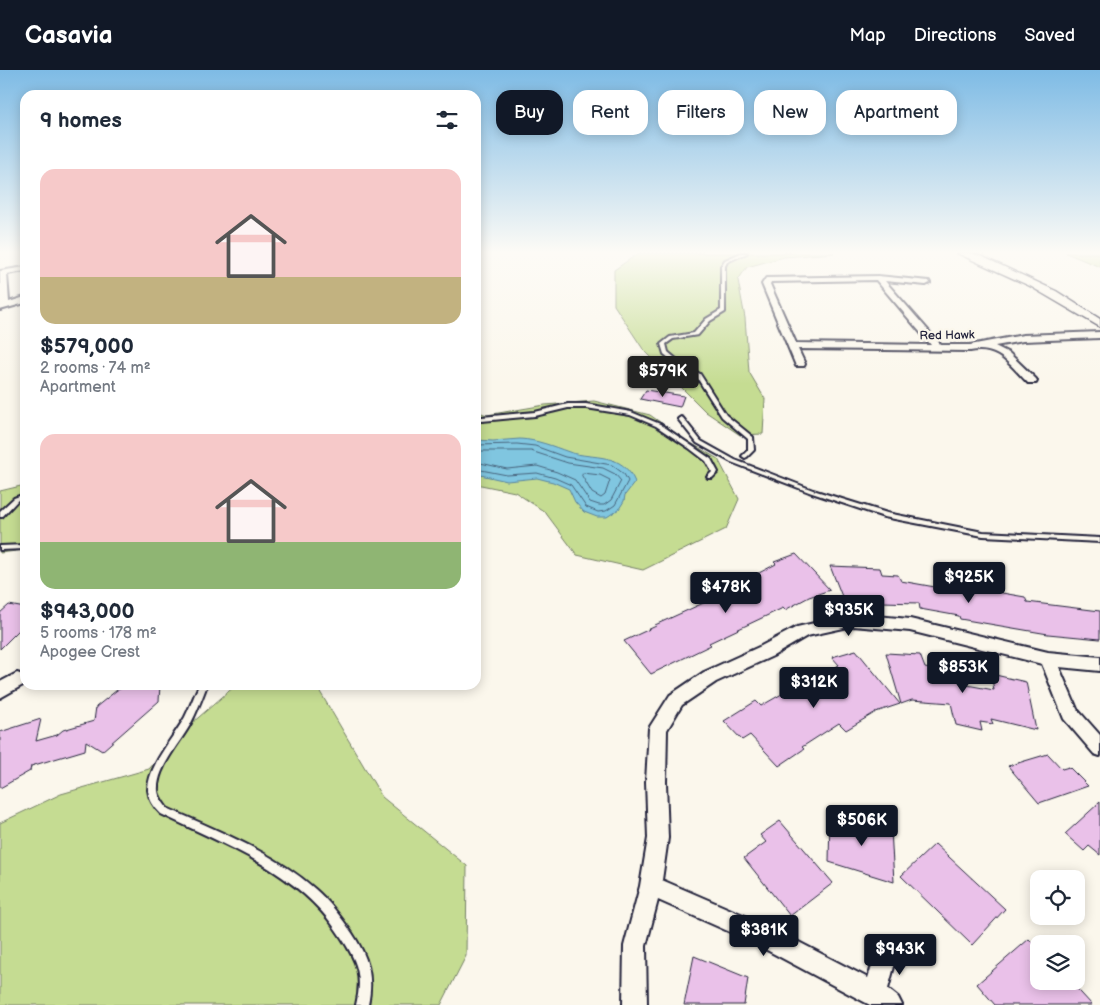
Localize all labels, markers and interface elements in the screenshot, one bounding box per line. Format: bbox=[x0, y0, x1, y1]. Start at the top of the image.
text: Casavia bbox=[25, 21, 112, 50]
text: Map bbox=[850, 25, 886, 46]
text: Directions bbox=[914, 25, 996, 46]
text: Saved bbox=[1024, 25, 1075, 46]
chip: Buy bbox=[496, 90, 563, 135]
chip: Rent bbox=[573, 90, 648, 135]
chip: Filters bbox=[658, 90, 744, 135]
chip: New bbox=[754, 90, 826, 135]
chip: Apartment bbox=[836, 90, 957, 135]
icon: filters bbox=[433, 106, 461, 134]
text: 9 homes bbox=[40, 108, 122, 133]
icon: home bbox=[206, 201, 296, 291]
street label: Red Hawk bbox=[919, 328, 975, 343]
text: $579,000 bbox=[40, 334, 134, 359]
pin: $579K bbox=[628, 356, 698, 398]
text: 2 rooms · 74 m² bbox=[40, 359, 151, 378]
text: $579K bbox=[639, 362, 687, 381]
text: Apartment bbox=[40, 378, 116, 397]
icon: home bbox=[206, 466, 296, 556]
pin: $925K bbox=[934, 562, 1004, 604]
text: $925K bbox=[944, 568, 994, 587]
pin: $478K bbox=[691, 572, 761, 614]
text: $478K bbox=[701, 578, 751, 597]
pin: $935K bbox=[814, 594, 884, 637]
text: $943,000 bbox=[40, 599, 135, 624]
text: $935K bbox=[824, 601, 874, 620]
text: 5 rooms · 178 m² bbox=[40, 624, 157, 643]
text: Apogee Crest bbox=[40, 643, 140, 662]
pin: $853K bbox=[928, 652, 998, 694]
text: $853K bbox=[938, 658, 988, 677]
pin: $312K bbox=[779, 666, 849, 709]
text: $312K bbox=[790, 673, 838, 692]
pin: $506K bbox=[827, 804, 897, 847]
text: $506K bbox=[837, 811, 887, 830]
map controls bbox=[1030, 870, 1085, 990]
button: locate bbox=[1030, 870, 1085, 925]
pin: $381K bbox=[729, 914, 799, 957]
text: $381K bbox=[740, 921, 788, 940]
pin: $943K bbox=[865, 934, 935, 976]
button: layers bbox=[1030, 935, 1085, 990]
text: $943K bbox=[875, 940, 925, 959]

